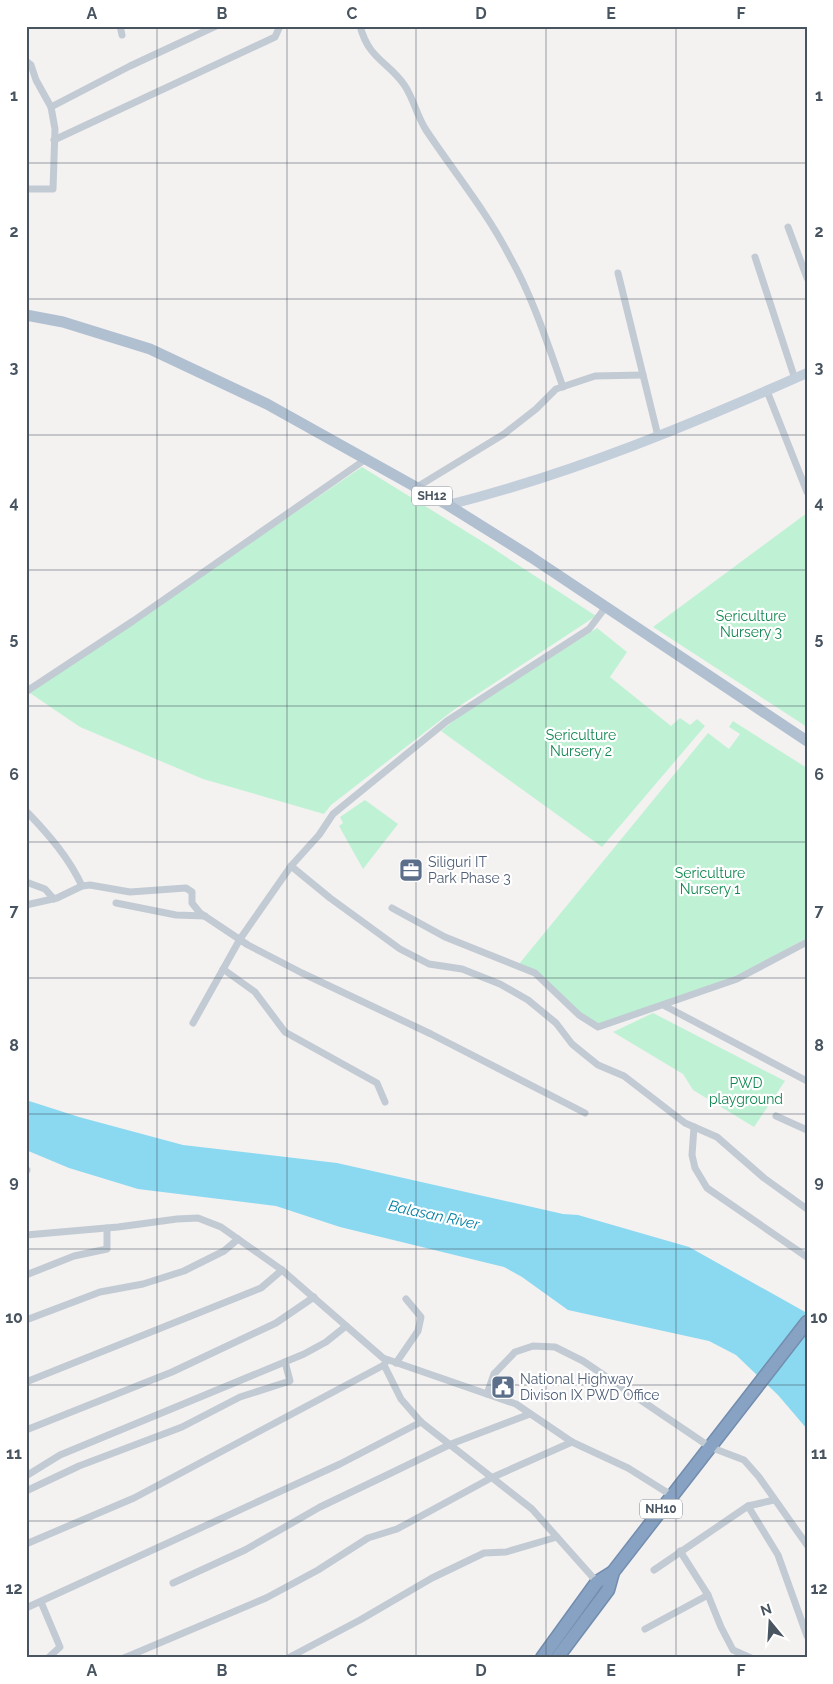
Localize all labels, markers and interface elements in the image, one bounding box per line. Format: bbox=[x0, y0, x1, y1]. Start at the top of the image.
text: A bbox=[87, 4, 98, 23]
text: B bbox=[217, 4, 228, 23]
text: C bbox=[347, 4, 358, 23]
text: D bbox=[475, 4, 487, 23]
text: E bbox=[606, 4, 616, 23]
text: F bbox=[736, 4, 746, 23]
text: 1 bbox=[10, 86, 18, 105]
text: 1 bbox=[815, 86, 823, 105]
text: 2 bbox=[9, 222, 19, 241]
text: 2 bbox=[814, 222, 824, 241]
text: 3 bbox=[10, 358, 19, 377]
text: 3 bbox=[815, 358, 824, 377]
road number: SH12 bbox=[412, 486, 452, 506]
text: 4 bbox=[9, 493, 19, 512]
text: 4 bbox=[814, 493, 824, 512]
park label: Sericulture Nursery 3 bbox=[716, 608, 786, 640]
text: 5 bbox=[10, 629, 19, 648]
text: 5 bbox=[815, 629, 824, 648]
park label: Sericulture Nursery 2 bbox=[546, 727, 616, 759]
text: 6 bbox=[9, 765, 19, 784]
text: 6 bbox=[814, 765, 824, 784]
place label: Siliguri IT Park Phase 3 bbox=[428, 854, 511, 886]
office icon: Siliguri IT Park Phase 3 bbox=[398, 857, 424, 883]
park label: Sericulture Nursery 1 bbox=[675, 865, 745, 897]
text: 7 bbox=[10, 901, 19, 920]
text: 7 bbox=[815, 901, 824, 920]
text: 8 bbox=[9, 1036, 19, 1055]
text: 8 bbox=[814, 1036, 824, 1055]
park label: PWD playground bbox=[709, 1075, 783, 1107]
text: 9 bbox=[9, 1172, 19, 1191]
text: 9 bbox=[814, 1172, 824, 1191]
water label: Balasan River bbox=[387, 1197, 482, 1234]
text: 10 bbox=[5, 1308, 23, 1327]
text: 10 bbox=[810, 1308, 828, 1327]
place label: National Highway Divison IX PWD Office bbox=[520, 1371, 660, 1403]
public building icon: National Highway Divison IX PWD Office bbox=[490, 1374, 516, 1400]
text: 11 bbox=[6, 1444, 22, 1463]
text: 11 bbox=[811, 1444, 827, 1463]
road number: NH10 bbox=[640, 1500, 682, 1518]
text: 12 bbox=[6, 1579, 22, 1598]
text: 12 bbox=[811, 1579, 827, 1598]
north arrow bbox=[746, 1596, 796, 1646]
text: N bbox=[758, 1600, 774, 1619]
text: A bbox=[87, 1661, 98, 1680]
text: B bbox=[217, 1661, 228, 1680]
text: C bbox=[347, 1661, 358, 1680]
text: D bbox=[475, 1661, 487, 1680]
text: E bbox=[606, 1661, 616, 1680]
text: F bbox=[736, 1661, 746, 1680]

